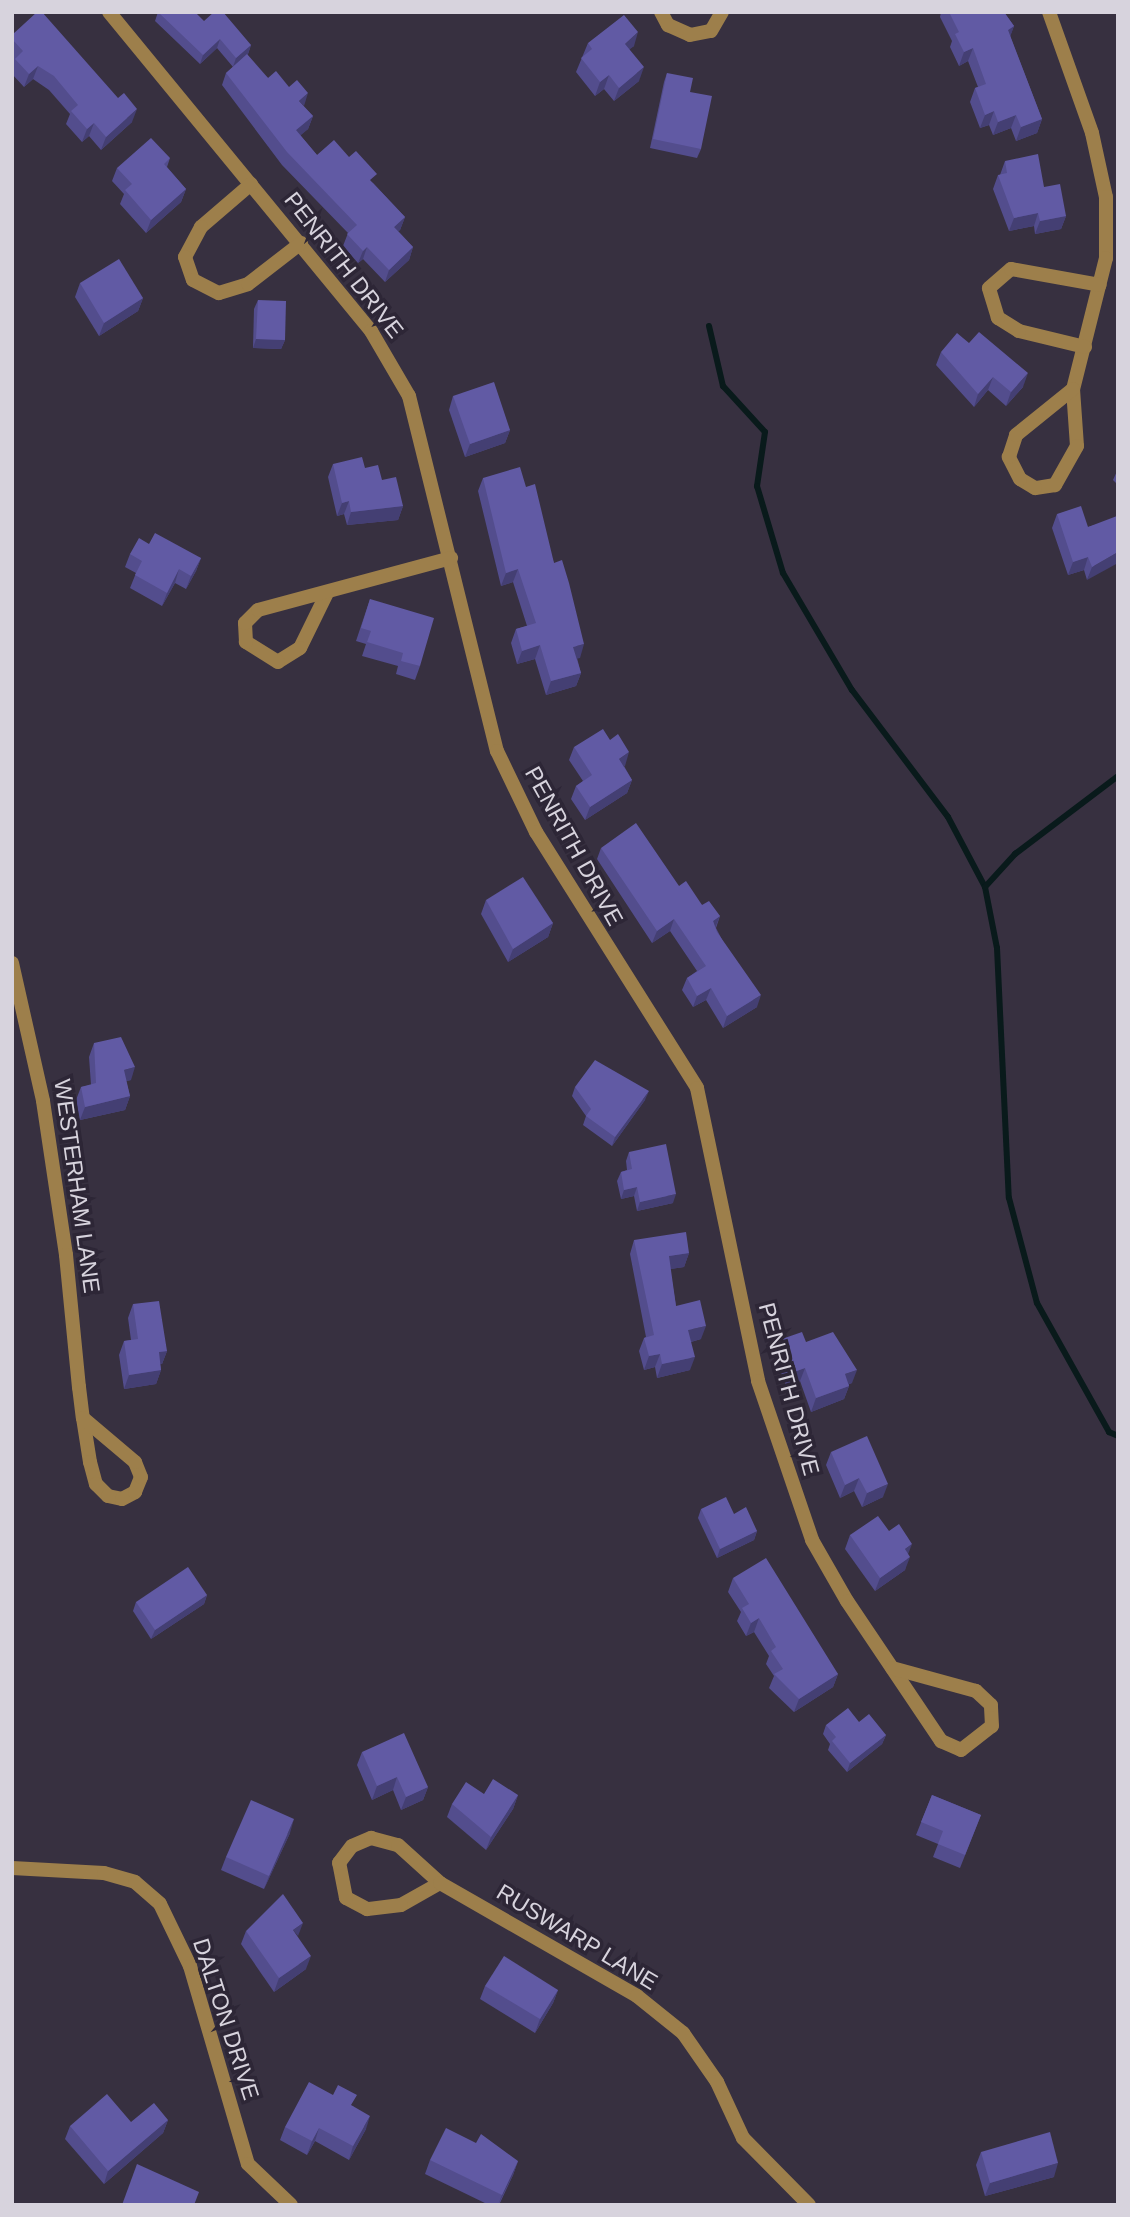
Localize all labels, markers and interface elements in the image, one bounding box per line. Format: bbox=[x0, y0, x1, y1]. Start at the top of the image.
street label: PENRITH DRIVE bbox=[278, 187, 410, 343]
street label: PENRITH DRIVE bbox=[519, 762, 629, 930]
street label: WESTERHAM LANE bbox=[48, 1077, 106, 1295]
street label: PENRITH DRIVE bbox=[753, 1300, 825, 1478]
street label: RUSWARP LANE bbox=[491, 1878, 663, 1996]
street label: DALTON DRIVE bbox=[187, 1935, 265, 2103]

